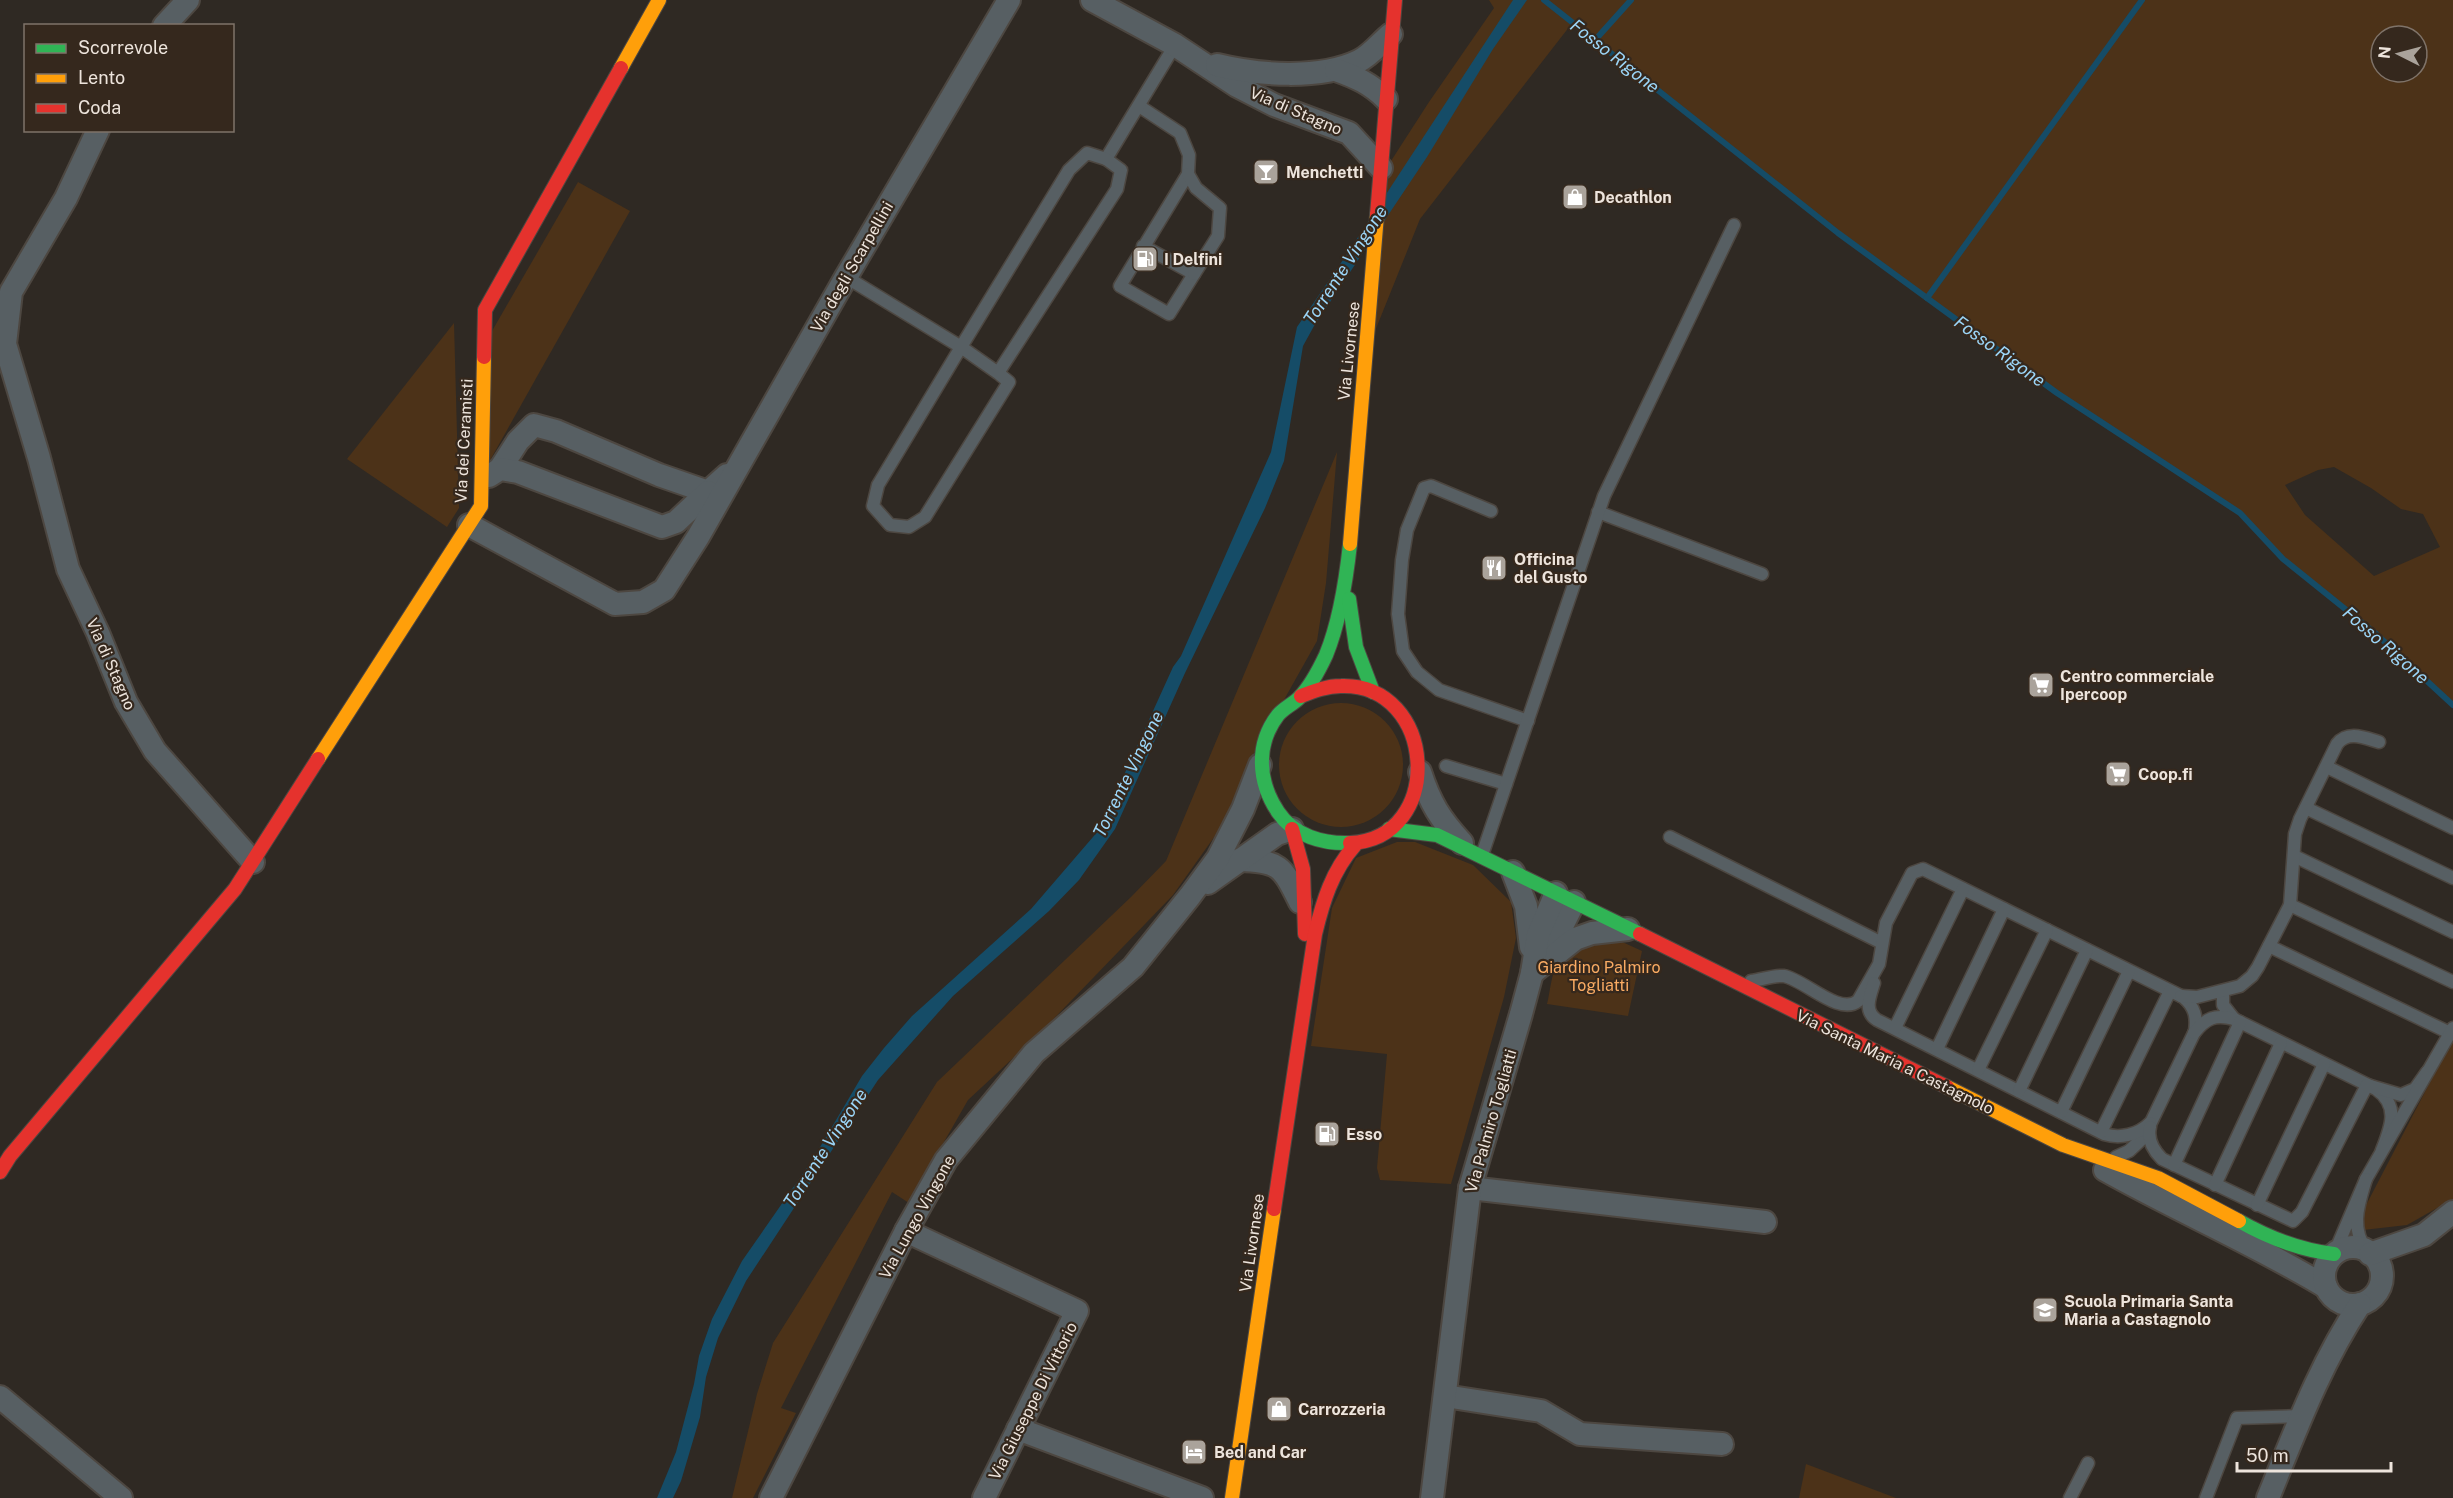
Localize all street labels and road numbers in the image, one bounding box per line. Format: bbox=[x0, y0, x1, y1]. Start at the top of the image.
street label: Via di Stagno bbox=[1247, 83, 1345, 139]
street label: Via degli Scarpellini bbox=[807, 198, 897, 336]
street label: Via Livornese bbox=[1334, 301, 1364, 401]
street label: Via dei Ceramisti bbox=[451, 378, 477, 504]
street label: Via di Stagno bbox=[82, 615, 140, 713]
street label: Via Santa Maria a Castagnolo bbox=[1793, 1006, 1997, 1118]
street label: Via Palmiro Togliatti bbox=[1461, 1047, 1521, 1195]
street label: Via Lungo Vingone bbox=[875, 1152, 959, 1282]
street label: Via Livornese bbox=[1236, 1193, 1268, 1293]
street label: Via Giuseppe Di Vittorio bbox=[985, 1319, 1081, 1483]

